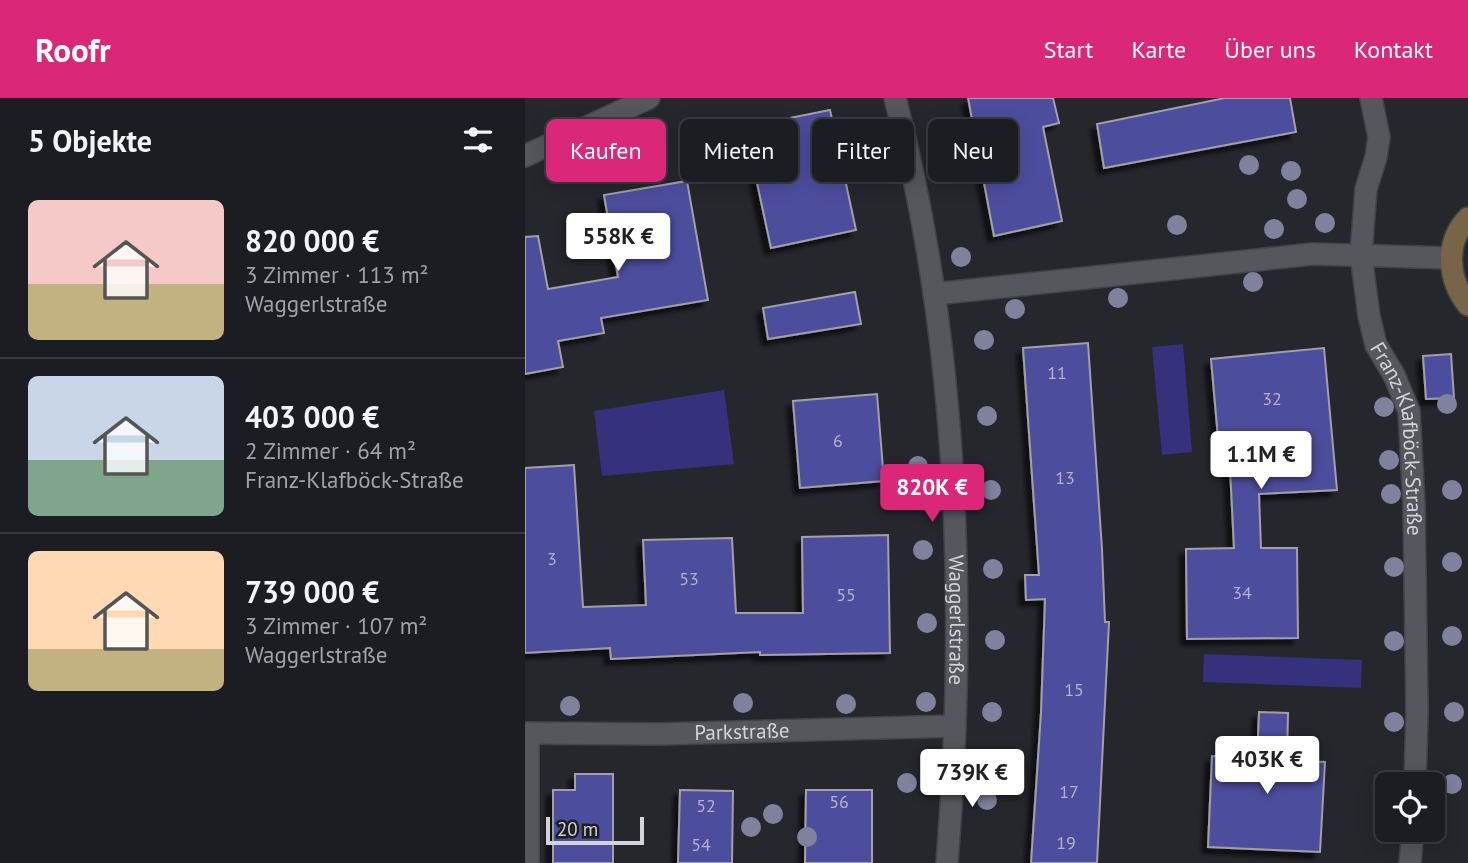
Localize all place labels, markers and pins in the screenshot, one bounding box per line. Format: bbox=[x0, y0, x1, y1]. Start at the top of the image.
pin: 558K € bbox=[561, 214, 675, 273]
pin: 1.1M € bbox=[1204, 432, 1318, 491]
pin: 820K € bbox=[875, 464, 989, 524]
pin: 403K € bbox=[1210, 736, 1324, 796]
pin: 739K € bbox=[915, 750, 1029, 809]

